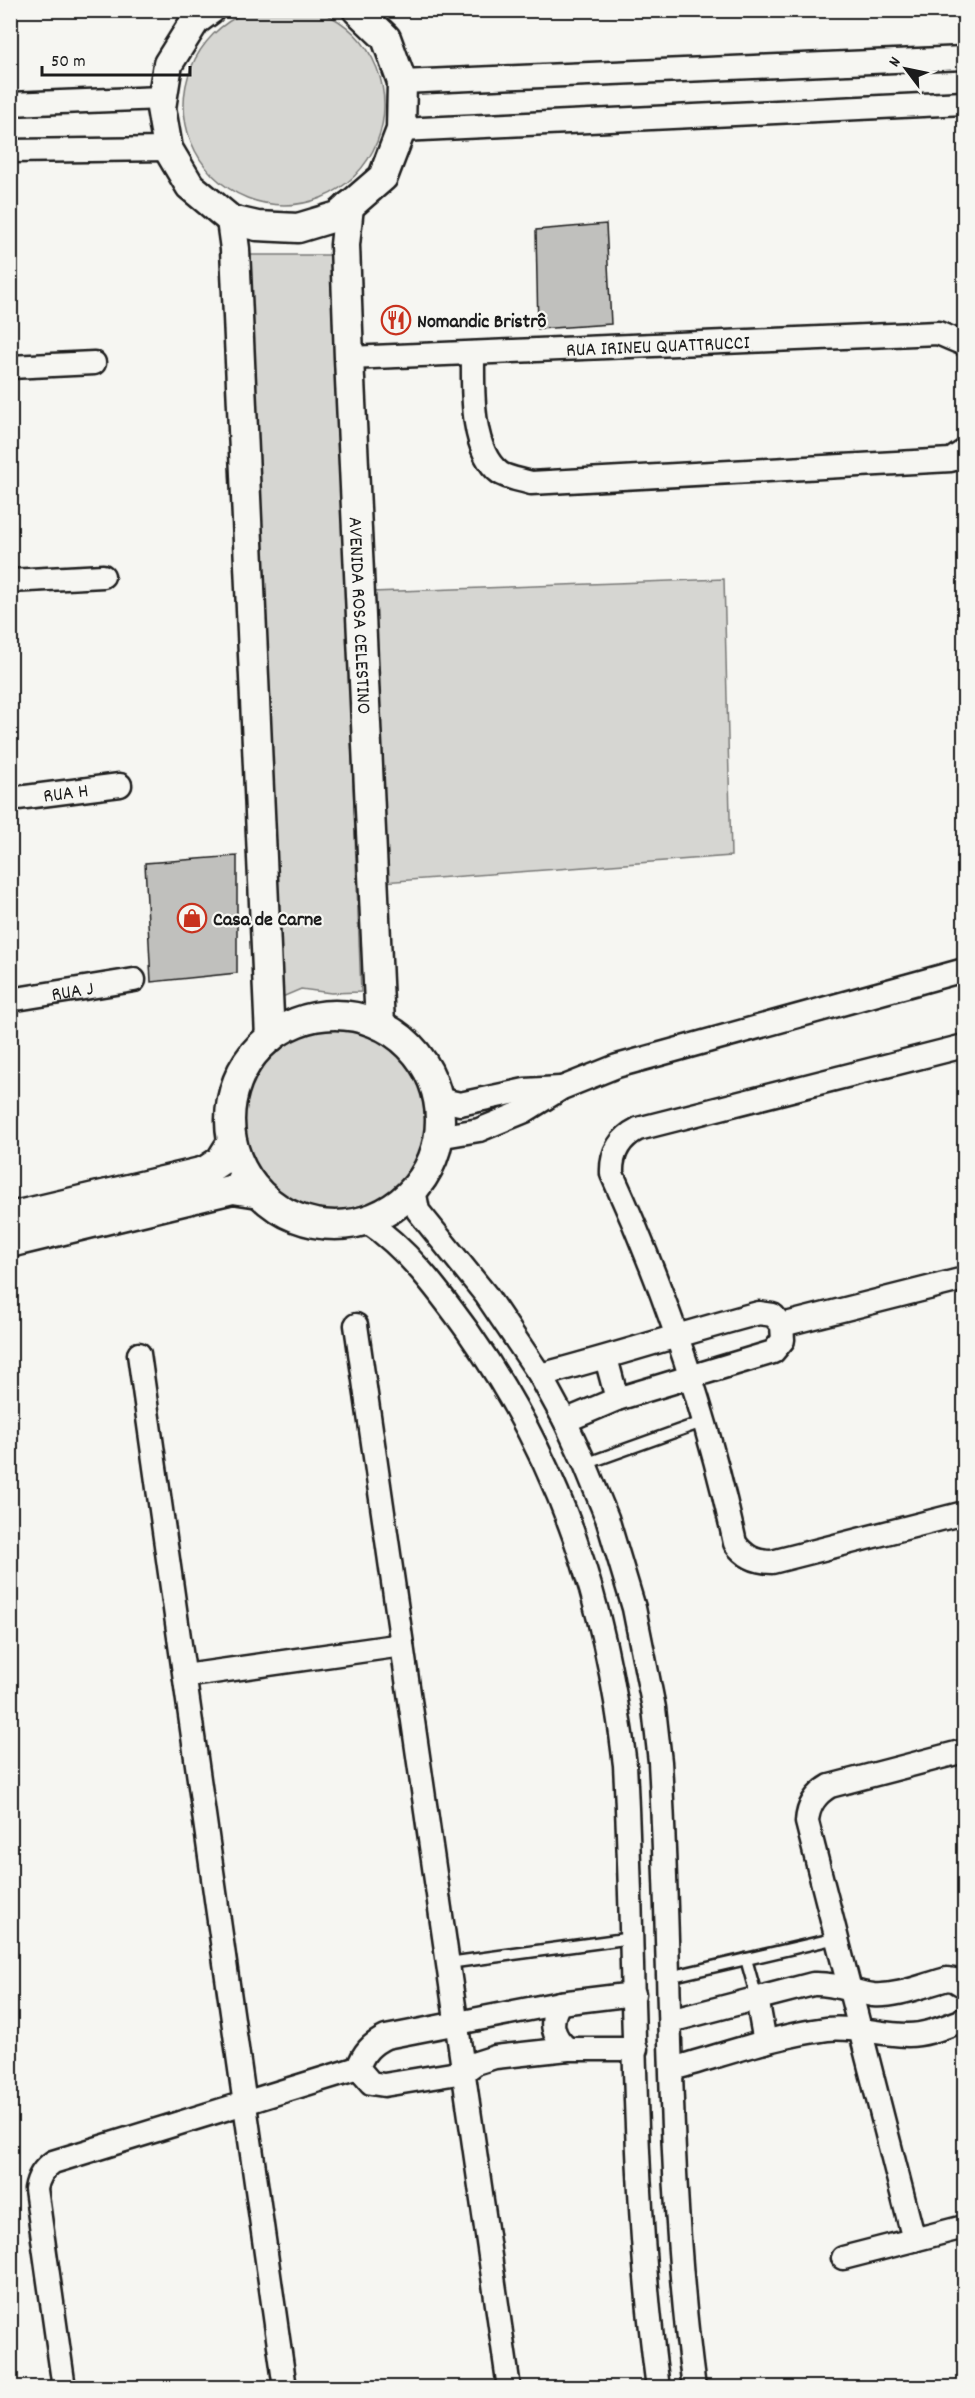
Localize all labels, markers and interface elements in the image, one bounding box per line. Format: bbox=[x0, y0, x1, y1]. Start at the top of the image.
scale bar bbox=[42, 39, 190, 77]
north arrow bbox=[876, 39, 936, 99]
text: 50 m bbox=[51, 50, 86, 75]
text: N bbox=[884, 53, 907, 72]
restaurant icon: Nomandic Bristrô bbox=[380, 304, 412, 336]
place label: Nomandic Bristrô bbox=[417, 309, 547, 337]
street label: RUA IRINEU QUATTRUCCI bbox=[565, 330, 750, 366]
street label: AVENIDA ROSA CELESTINO bbox=[339, 516, 377, 715]
street label: RUA H bbox=[42, 778, 90, 812]
shop icon: Casa de Carne bbox=[176, 902, 208, 934]
place label: Casa de Carne bbox=[213, 907, 322, 935]
street label: RUA J bbox=[50, 976, 96, 1010]

